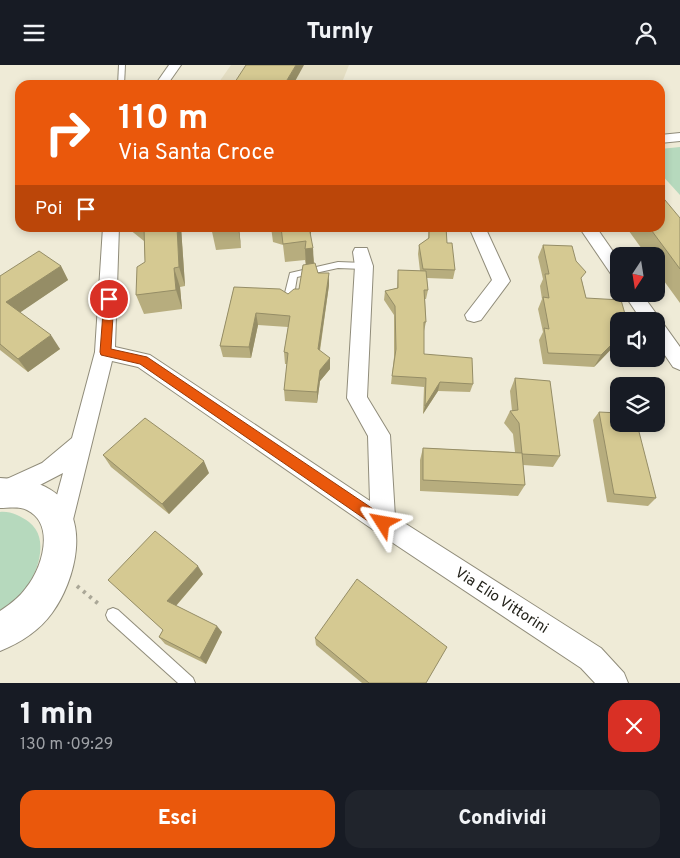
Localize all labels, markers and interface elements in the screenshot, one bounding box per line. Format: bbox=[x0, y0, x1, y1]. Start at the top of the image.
icon: menu bbox=[20, 19, 48, 47]
text: Turnly bbox=[307, 19, 373, 46]
icon: person bbox=[632, 19, 660, 47]
text: 110 m bbox=[118, 97, 208, 141]
icon: right bbox=[35, 100, 100, 165]
text: Via Santa Croce bbox=[118, 140, 275, 167]
icon: arrive bbox=[72, 195, 100, 223]
text: Poi bbox=[35, 197, 62, 221]
north arrow bbox=[610, 247, 665, 303]
map controls bbox=[610, 247, 665, 432]
pin bbox=[88, 278, 130, 320]
icon: arrive bbox=[95, 285, 123, 313]
button: sound bbox=[610, 312, 665, 367]
button: layers bbox=[610, 377, 665, 432]
position arrow bbox=[356, 496, 408, 548]
street label: Via Elio Vittorini bbox=[451, 564, 552, 639]
text: 1 min bbox=[20, 697, 93, 734]
button: close bbox=[608, 700, 660, 752]
text: 130 m · 09:29 bbox=[20, 735, 113, 755]
button: Esci bbox=[20, 790, 335, 848]
button: Condividi bbox=[345, 790, 660, 848]

